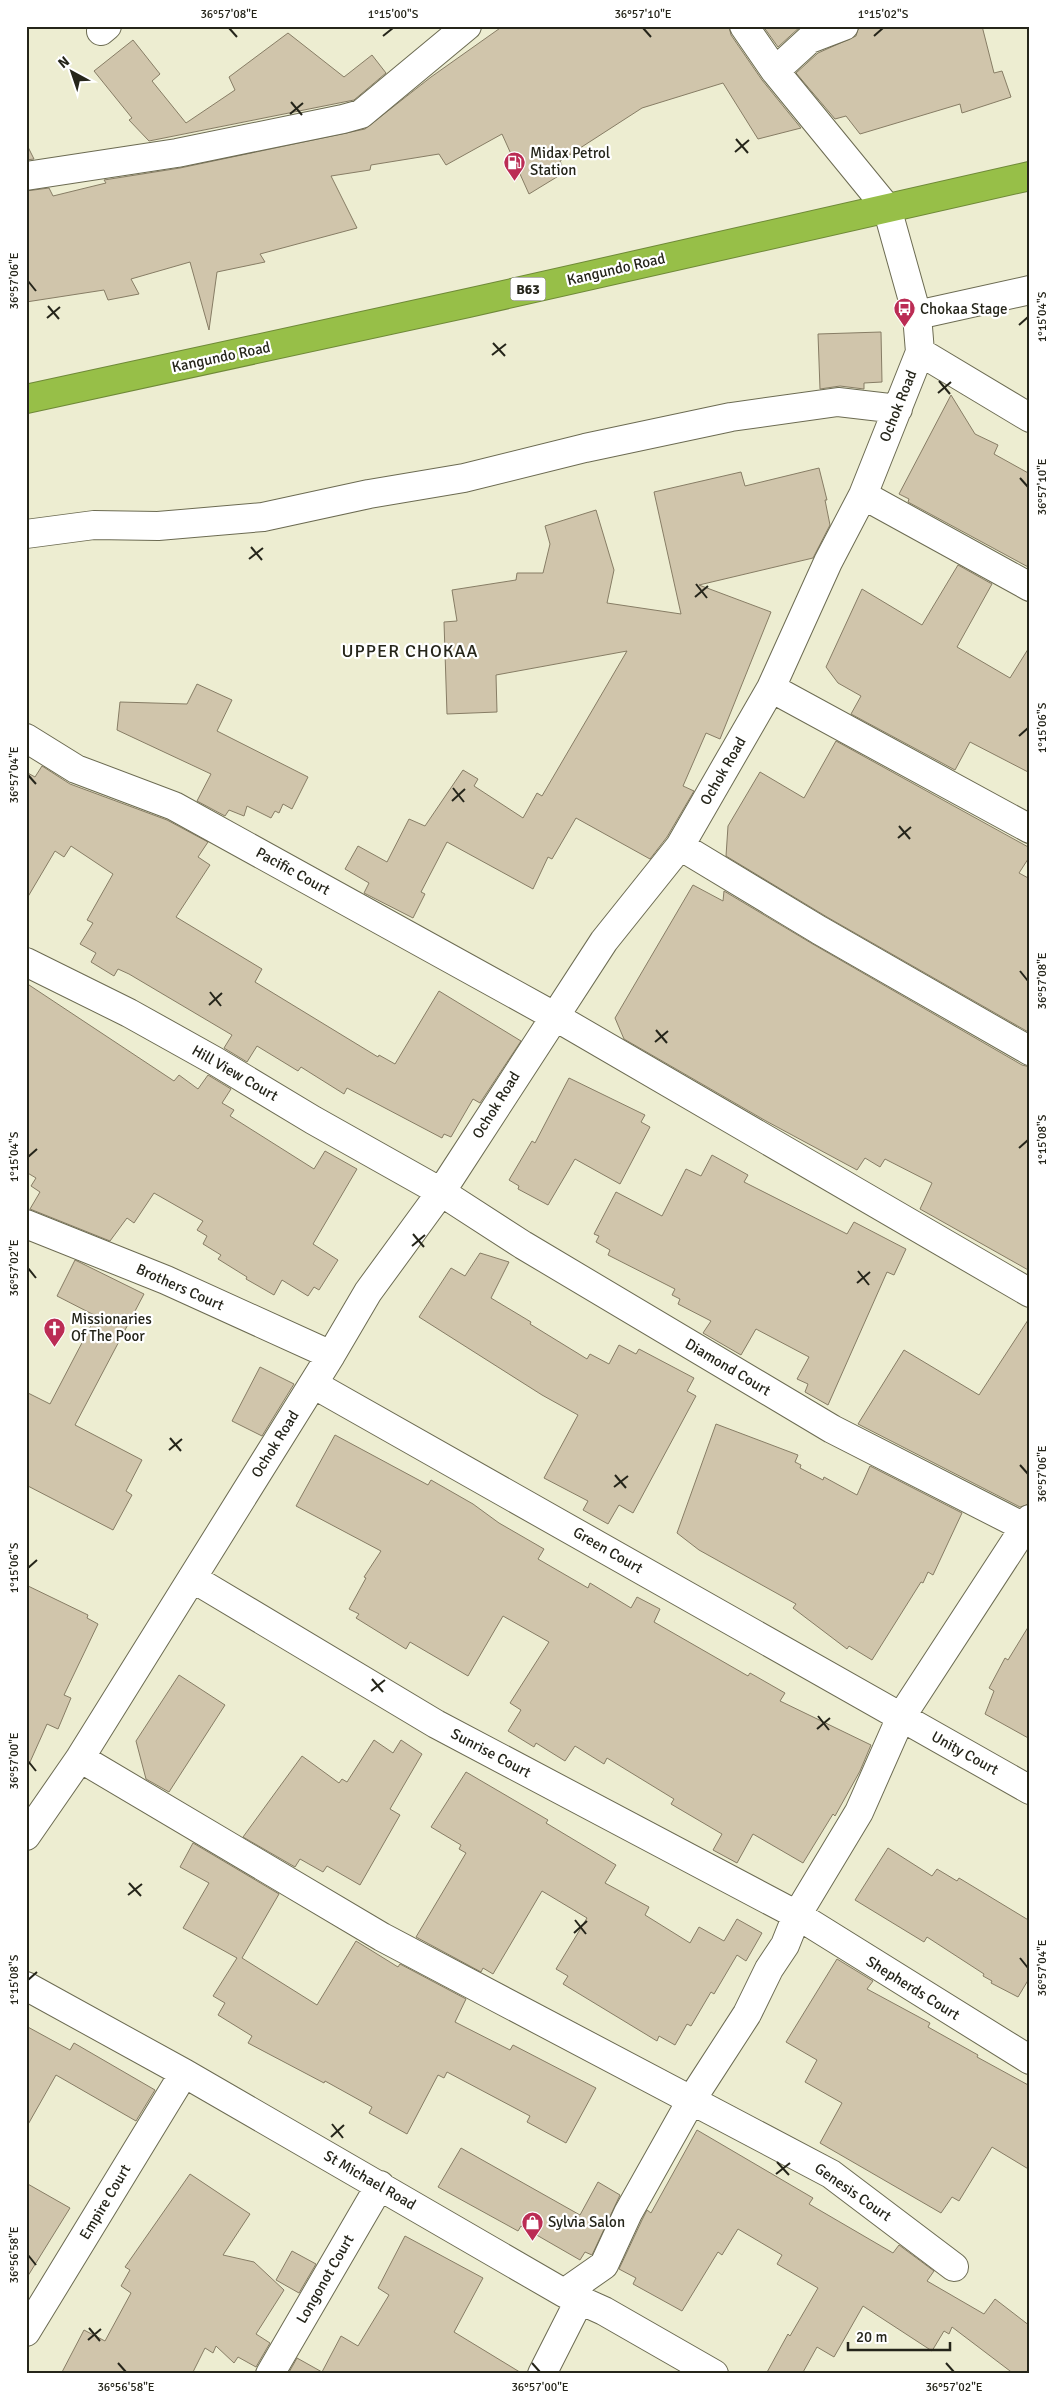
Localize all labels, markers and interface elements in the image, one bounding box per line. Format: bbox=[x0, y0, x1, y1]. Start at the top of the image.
text: 36°57'08"E bbox=[200, 7, 258, 22]
text: 1°15'00"S bbox=[368, 7, 419, 22]
text: 36°57'10"E bbox=[614, 7, 672, 22]
text: 1°15'02"S bbox=[858, 7, 909, 22]
north arrow bbox=[48, 48, 98, 98]
text: N bbox=[55, 53, 73, 72]
place label: Midax Petrol Station bbox=[530, 144, 610, 179]
fuel station icon: Midax Petrol Station bbox=[502, 150, 526, 181]
street label: Kangundo Road bbox=[565, 249, 667, 289]
text: 36°57'06"E bbox=[7, 252, 22, 310]
road number: B63 bbox=[510, 278, 546, 300]
text: 1°15'04"S bbox=[1035, 291, 1050, 342]
bus stop icon: Chokaa Stage bbox=[892, 297, 916, 328]
place label: Chokaa Stage bbox=[920, 300, 1008, 318]
street label: Kangundo Road bbox=[170, 338, 272, 376]
street label: Ochok Road bbox=[875, 367, 921, 445]
text: 36°57'10"E bbox=[1035, 458, 1050, 516]
district label: UPPER CHOKAA bbox=[341, 640, 479, 662]
text: 1°15'06"S bbox=[1035, 702, 1050, 753]
street label: Ochok Road bbox=[696, 734, 750, 808]
text: 36°57'04"E bbox=[7, 746, 22, 804]
street label: Pacific Court bbox=[253, 843, 333, 899]
text: 36°57'08"E bbox=[1035, 952, 1050, 1010]
street label: Hill View Court bbox=[189, 1041, 281, 1105]
street label: Ochok Road bbox=[468, 1068, 524, 1142]
text: 1°15'08"S bbox=[1035, 1114, 1050, 1165]
text: 1°15'04"S bbox=[7, 1131, 22, 1182]
text: 36°57'02"E bbox=[7, 1239, 22, 1297]
street label: Brothers Court bbox=[133, 1260, 227, 1314]
place label: Missionaries Of The Poor bbox=[71, 1310, 152, 1345]
church icon: Missionaries Of The Poor bbox=[43, 1316, 67, 1347]
street label: Diamond Court bbox=[682, 1334, 774, 1400]
street label: Ochok Road bbox=[247, 1407, 303, 1481]
text: 36°57'06"E bbox=[1035, 1445, 1050, 1503]
street label: Green Court bbox=[570, 1523, 646, 1577]
text: 1°15'06"S bbox=[7, 1542, 22, 1593]
street label: Sunrise Court bbox=[448, 1724, 534, 1782]
street label: Unity Court bbox=[928, 1727, 1002, 1779]
text: 36°57'00"E bbox=[7, 1732, 22, 1790]
text: 36°57'04"E bbox=[1035, 1939, 1050, 1997]
street label: Shepherds Court bbox=[863, 1952, 963, 2024]
text: 1°15'08"S bbox=[7, 1954, 22, 2005]
street label: St Michael Road bbox=[321, 2146, 419, 2214]
street label: Genesis Court bbox=[811, 2159, 895, 2225]
street label: Empire Court bbox=[76, 2161, 134, 2243]
shop icon: Sylvia Salon bbox=[520, 2210, 544, 2241]
place label: Sylvia Salon bbox=[548, 2213, 625, 2231]
text: 36°56'58"E bbox=[7, 2226, 22, 2284]
street label: Longonot Court bbox=[292, 2231, 358, 2327]
scale bar bbox=[848, 2320, 951, 2352]
text: 20 m bbox=[856, 2328, 887, 2346]
text: 36°56'58"E bbox=[97, 2380, 155, 2395]
text: 36°57'00"E bbox=[511, 2380, 569, 2395]
text: 36°57'02"E bbox=[925, 2380, 983, 2395]

